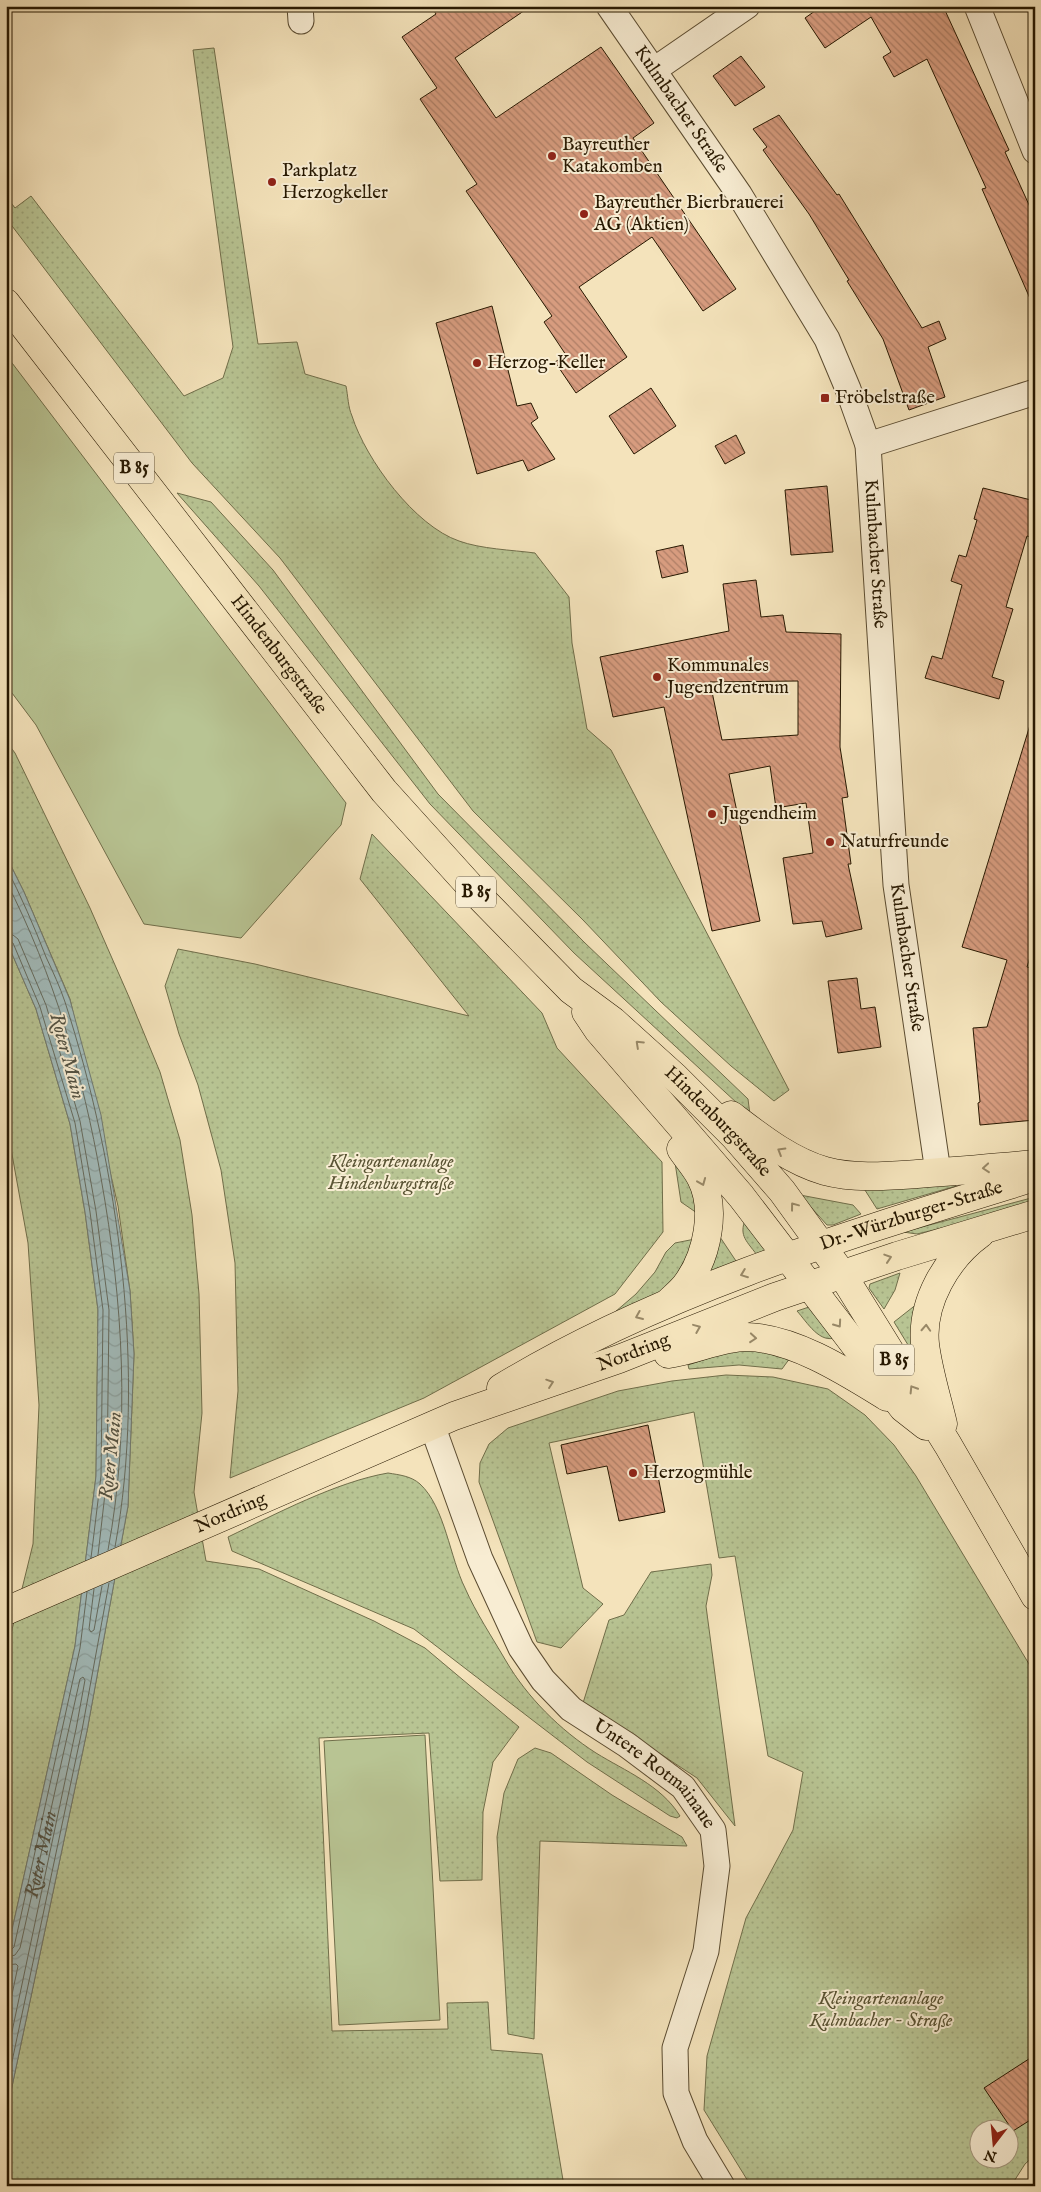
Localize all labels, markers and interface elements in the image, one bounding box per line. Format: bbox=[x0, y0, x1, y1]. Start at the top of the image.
street label: Kulmbacher Straße bbox=[628, 41, 733, 178]
place label: Bayreuther Katakomben bbox=[562, 133, 663, 179]
marker: Bayreuther Katakomben bbox=[546, 150, 558, 162]
place label: Parkplatz Herzogkeller bbox=[282, 159, 388, 205]
marker: Parkplatz Herzogkeller bbox=[266, 176, 278, 188]
place label: Bayreuther Bierbrauerei AG (Aktien) bbox=[593, 191, 784, 237]
marker: Bayreuther Bierbrauerei AG (Aktien) bbox=[578, 208, 590, 220]
place label: Herzog-Keller bbox=[487, 351, 605, 375]
marker: Herzog-Keller bbox=[471, 357, 483, 369]
place label: Fröbelstraße bbox=[835, 386, 935, 410]
marker: Fröbelstraße bbox=[819, 392, 831, 404]
road number: B 85 bbox=[114, 452, 154, 483]
street label: Kulmbacher Straße bbox=[858, 478, 892, 630]
street label: Hindenburgstraße bbox=[225, 590, 332, 720]
place label: Kommunales Jugendzentrum bbox=[665, 654, 789, 700]
marker: Kommunales Jugendzentrum bbox=[651, 671, 663, 683]
place label: Jugendheim bbox=[720, 802, 817, 826]
marker: Jugendheim bbox=[706, 808, 718, 820]
place label: Naturfreunde bbox=[840, 830, 949, 854]
marker: Naturfreunde bbox=[824, 836, 836, 848]
road number: B 85 bbox=[456, 876, 496, 908]
street label: Kulmbacher Straße bbox=[884, 882, 929, 1034]
water label: Roter Main bbox=[43, 1010, 91, 1102]
one-way arrow bbox=[635, 1041, 644, 1050]
street label: Hindenburgstraße bbox=[659, 1061, 777, 1182]
one-way arrow bbox=[778, 1147, 787, 1157]
park label: Kleingartenanlage Hindenburgstraße bbox=[327, 1150, 454, 1196]
one-way arrow bbox=[982, 1163, 990, 1174]
street label: Dr.-Würzburger-Straße bbox=[817, 1176, 1006, 1257]
one-way arrow bbox=[696, 1177, 706, 1186]
one-way arrow bbox=[791, 1203, 799, 1212]
one-way arrow bbox=[884, 1254, 892, 1264]
one-way arrow bbox=[740, 1268, 749, 1279]
one-way arrow bbox=[635, 1310, 644, 1321]
one-way arrow bbox=[832, 1318, 841, 1328]
one-way arrow bbox=[692, 1323, 701, 1334]
one-way arrow bbox=[920, 1324, 931, 1332]
street label: Nordring bbox=[594, 1328, 674, 1378]
one-way arrow bbox=[750, 1332, 758, 1343]
road number: B 85 bbox=[874, 1344, 914, 1376]
one-way arrow bbox=[546, 1379, 554, 1389]
one-way arrow bbox=[909, 1385, 919, 1394]
water label: Roter Main bbox=[94, 1411, 128, 1501]
place label: Herzogmühle bbox=[643, 1461, 753, 1485]
marker: Herzogmühle bbox=[627, 1467, 639, 1479]
street label: Nordring bbox=[191, 1487, 271, 1539]
street label: Untere Rotmainaue bbox=[588, 1714, 721, 1834]
water label: Roter Main bbox=[19, 1808, 63, 1900]
park label: Kleingartenanlage Kulmbacher - Straße bbox=[809, 1987, 953, 2033]
north arrow bbox=[968, 2120, 1018, 2170]
text: N bbox=[982, 2145, 1000, 2166]

